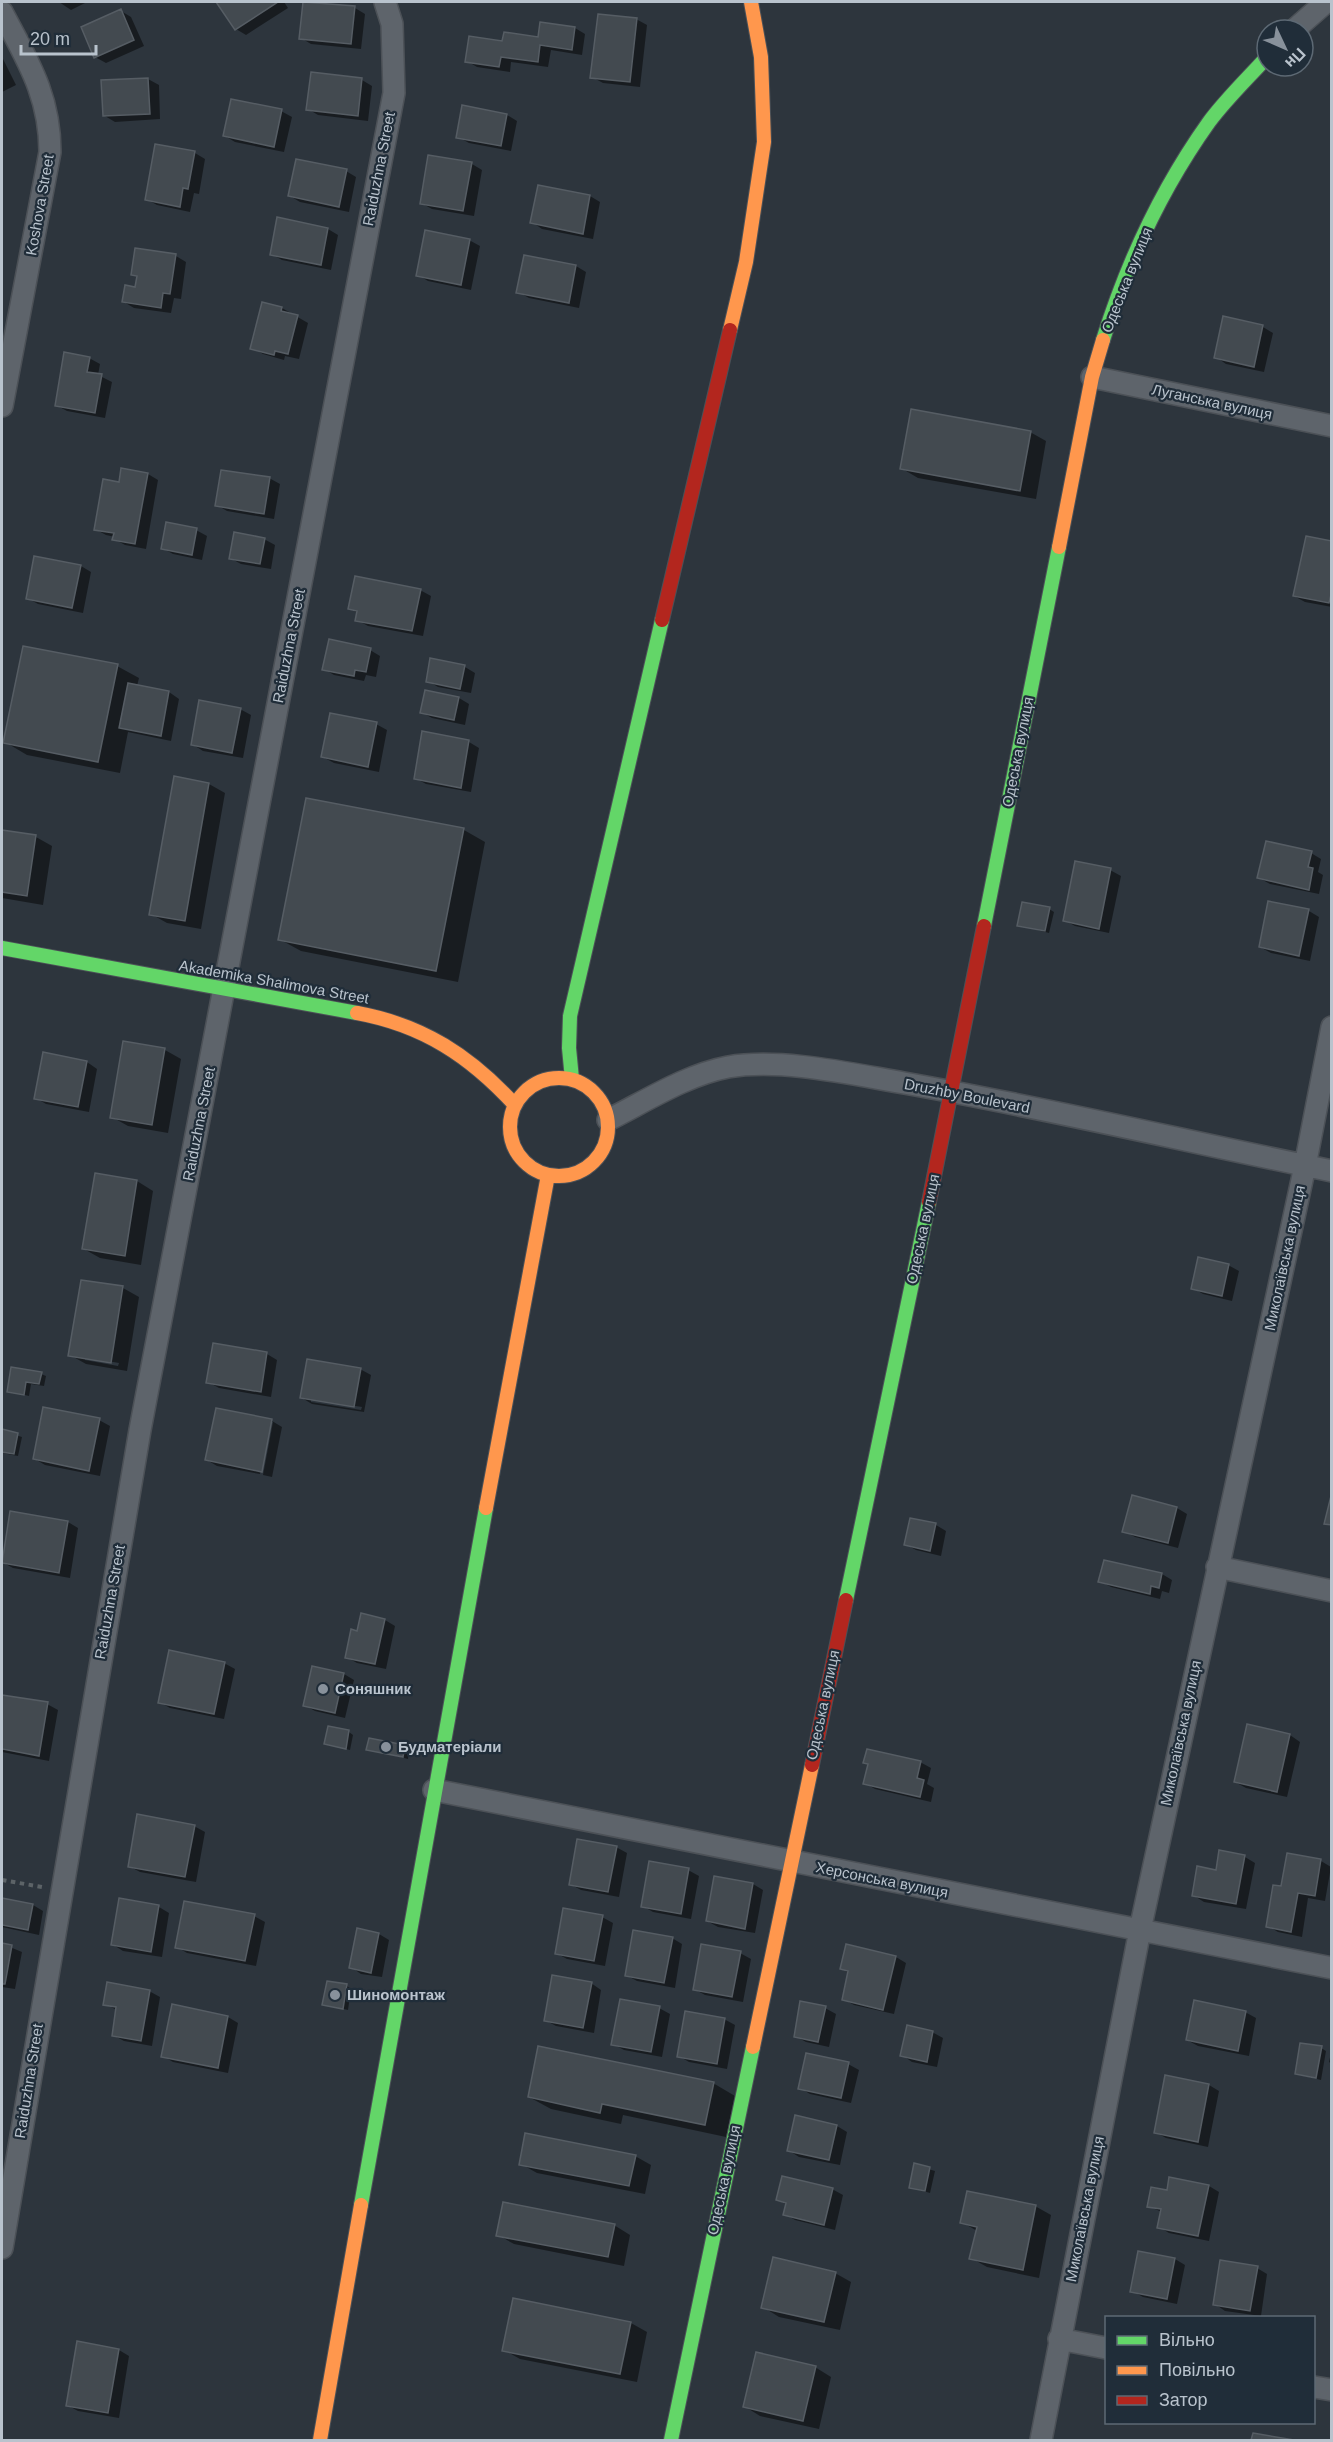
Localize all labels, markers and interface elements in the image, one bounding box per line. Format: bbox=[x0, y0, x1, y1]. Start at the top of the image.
scale bar bbox=[21, 18, 96, 56]
north arrow bbox=[1255, 18, 1315, 78]
text: 20 m bbox=[30, 29, 70, 49]
text: Пн bbox=[1282, 45, 1309, 72]
street label: Raiduzhna Street bbox=[359, 110, 398, 227]
street label: Koshova Street bbox=[22, 152, 57, 257]
street label: Одеська вулиця bbox=[1098, 225, 1155, 335]
street label: Луганська вулиця bbox=[1150, 380, 1274, 423]
street label: Raiduzhna Street bbox=[269, 587, 308, 704]
street label: Одеська вулиця bbox=[998, 695, 1037, 808]
street label: Akademika Shalimova Street bbox=[178, 956, 371, 1007]
street label: Raiduzhna Street bbox=[179, 1065, 218, 1182]
street label: Druzhby Boulevard bbox=[903, 1075, 1031, 1116]
street label: Одеська вулиця bbox=[903, 1172, 942, 1285]
street label: Миколаївська вулиця bbox=[1261, 1184, 1308, 1332]
street label: Raiduzhna Street bbox=[91, 1543, 128, 1660]
street label: Одеська вулиця bbox=[803, 1648, 842, 1761]
street label: Миколаївська вулиця bbox=[1157, 1659, 1204, 1807]
place label: Соняшник bbox=[335, 1680, 412, 1697]
marker: Соняшник bbox=[316, 1682, 330, 1696]
place label: Будматеріали bbox=[398, 1738, 501, 1755]
marker: Будматеріали bbox=[379, 1740, 393, 1754]
street label: Херсонська вулиця bbox=[815, 1858, 950, 1901]
place label: Шиномонтаж bbox=[347, 1986, 445, 2003]
marker: Шиномонтаж bbox=[328, 1988, 342, 2002]
street label: Raiduzhna Street bbox=[11, 2022, 46, 2139]
street label: Одеська вулиця bbox=[704, 2123, 743, 2236]
street label: Миколаївська вулиця bbox=[1062, 2135, 1107, 2283]
legend bbox=[1105, 2316, 1315, 2424]
text: Вільно bbox=[1159, 2330, 1215, 2350]
text: Повільно bbox=[1159, 2360, 1235, 2380]
text: Затор bbox=[1159, 2390, 1208, 2410]

